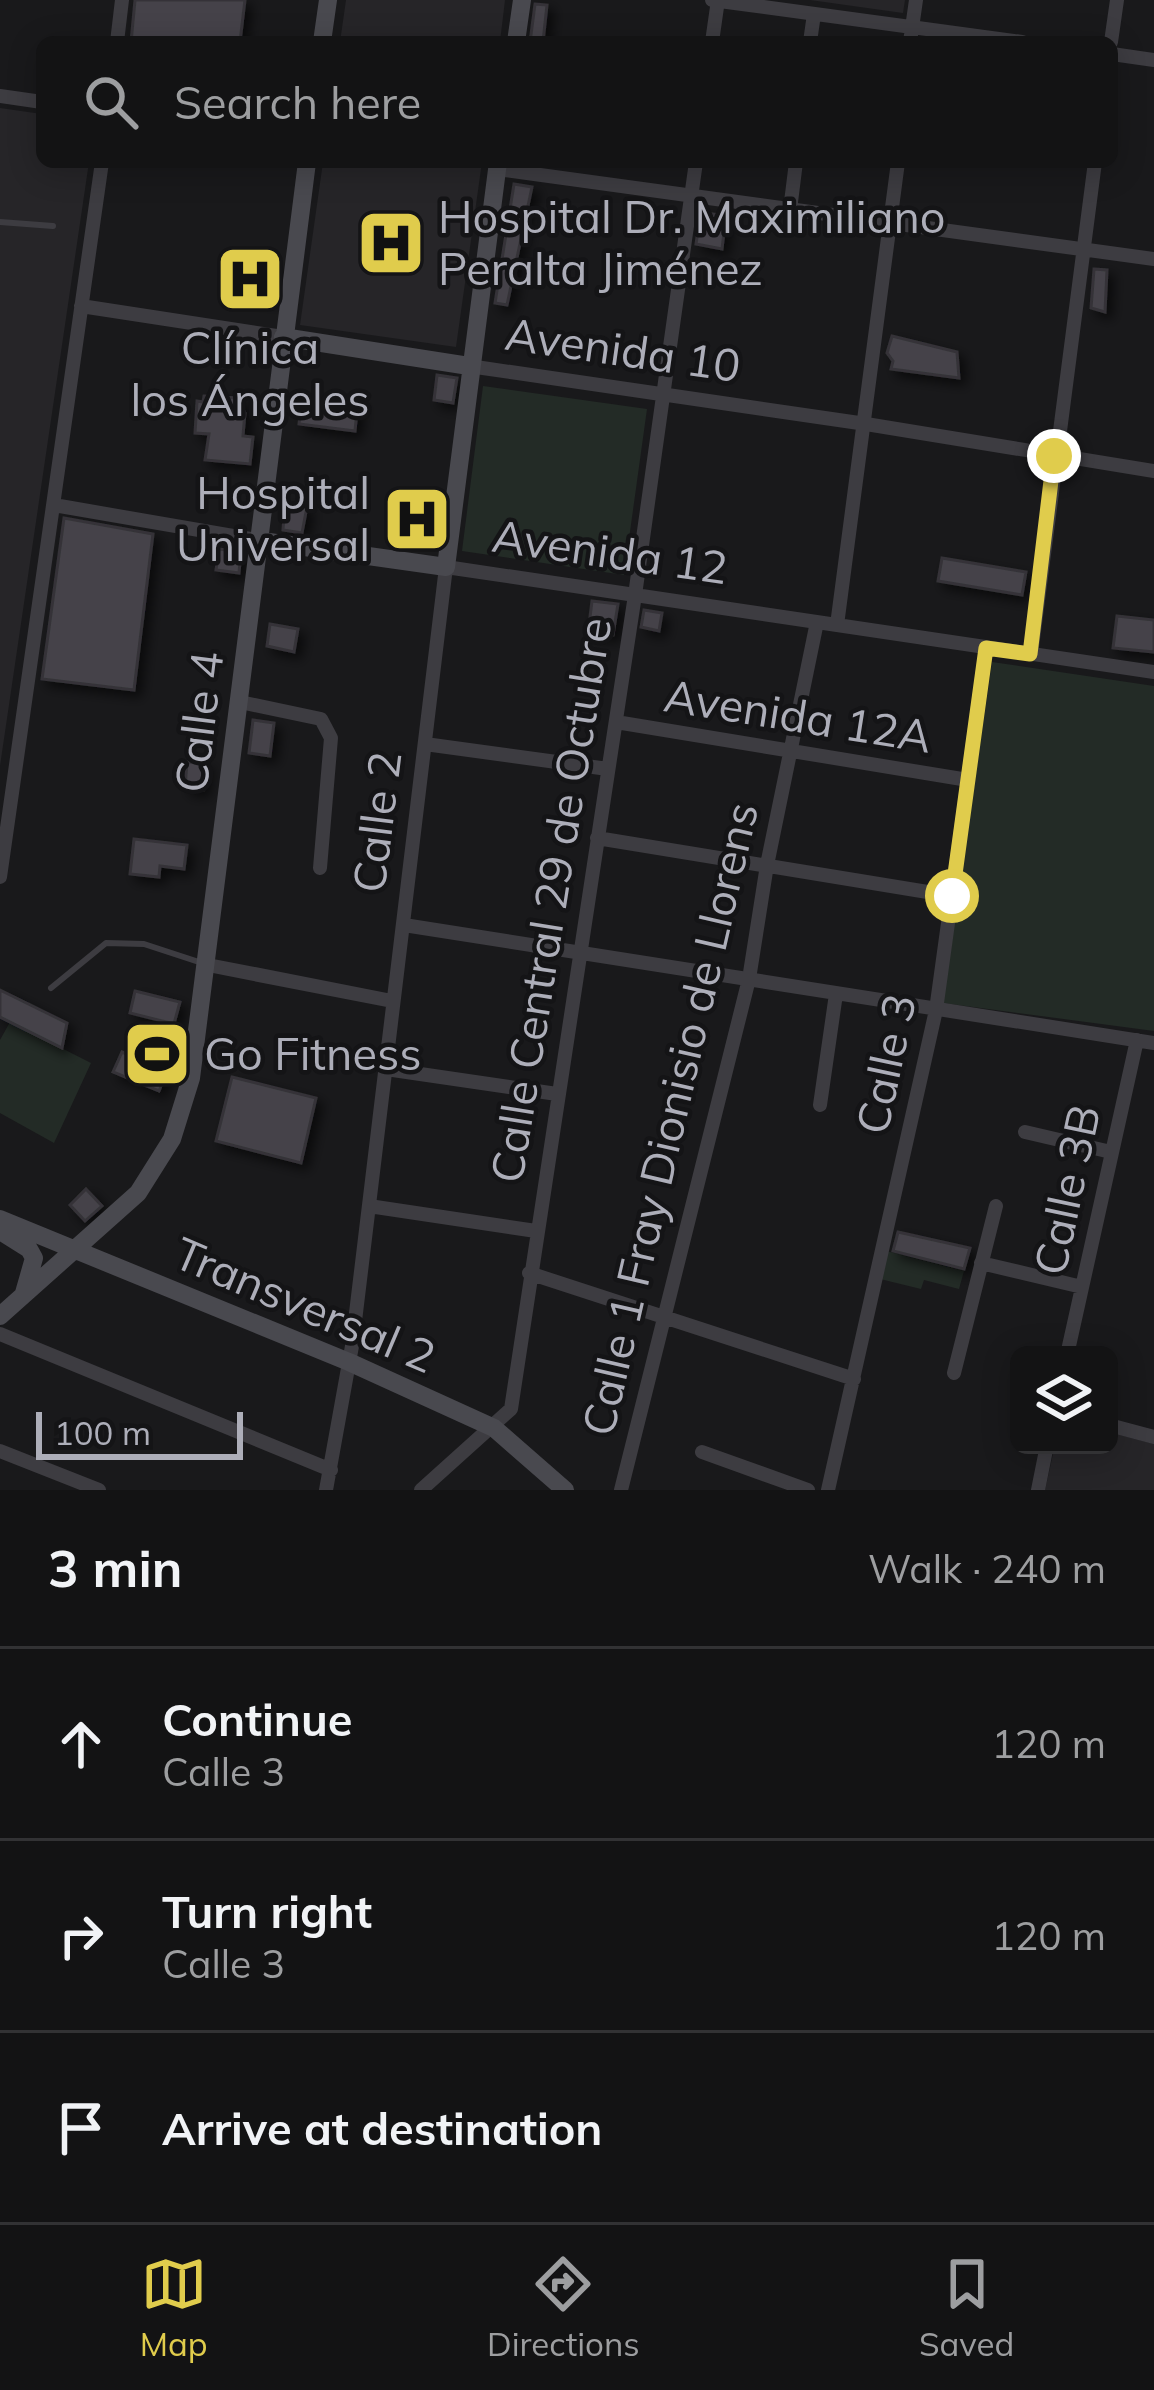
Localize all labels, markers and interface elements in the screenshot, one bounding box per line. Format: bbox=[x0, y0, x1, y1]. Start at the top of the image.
search box bbox=[36, 36, 1118, 168]
icon: search bbox=[78, 69, 144, 135]
text: Search here bbox=[174, 74, 421, 130]
place label: Hospital Dr. Maximiliano Peralta Jiménez bbox=[438, 188, 946, 296]
hospital icon: Hospital Dr. Maximiliano Peralta Jiménez bbox=[356, 208, 426, 278]
hospital icon: Clínica los Ángeles bbox=[215, 244, 285, 314]
street label: Avenida 10 bbox=[502, 305, 744, 393]
place label: Clínica los Ángeles bbox=[130, 319, 370, 427]
route end bbox=[1027, 429, 1081, 483]
place label: Hospital Universal bbox=[176, 464, 370, 572]
hospital icon: Hospital Universal bbox=[382, 484, 452, 554]
street label: Avenida 12 bbox=[489, 507, 731, 595]
street label: Calle Central 29 de Octubre bbox=[478, 613, 622, 1186]
street label: Calle 4 bbox=[162, 648, 234, 796]
street label: Avenida 12A bbox=[661, 666, 936, 764]
street label: Calle 2 bbox=[340, 748, 412, 896]
street label: Calle 1 Fray Dionisio de Llorens bbox=[569, 797, 769, 1441]
route start bbox=[925, 869, 979, 923]
street label: Calle 3 bbox=[843, 989, 927, 1139]
sports icon: Go Fitness bbox=[122, 1019, 192, 1089]
place label: Go Fitness bbox=[204, 1025, 422, 1081]
street label: Calle 3B bbox=[1021, 1100, 1111, 1280]
street label: Transversal 2 bbox=[166, 1224, 444, 1384]
map controls bbox=[1010, 1346, 1118, 1454]
button: layers bbox=[1010, 1346, 1118, 1454]
scale bar bbox=[36, 1406, 243, 1459]
text: 100 m bbox=[54, 1412, 151, 1453]
text: 3 min bbox=[48, 1536, 183, 1600]
text: Walk · 240 m bbox=[868, 1544, 1106, 1593]
text: Continue bbox=[162, 1691, 352, 1747]
icon: ahead bbox=[48, 1711, 114, 1777]
text: 120 m bbox=[991, 1719, 1106, 1768]
text: Calle 3 bbox=[162, 1747, 285, 1796]
text: Turn right bbox=[162, 1883, 372, 1939]
icon: right bbox=[48, 1903, 114, 1969]
text: 120 m bbox=[991, 1911, 1106, 1960]
text: Calle 3 bbox=[162, 1939, 285, 1988]
icon: arrive bbox=[48, 2095, 114, 2161]
text: Arrive at destination bbox=[162, 2100, 602, 2156]
tab: Map bbox=[140, 2251, 208, 2364]
tab: Directions bbox=[487, 2251, 640, 2364]
tab: Saved bbox=[919, 2251, 1014, 2364]

